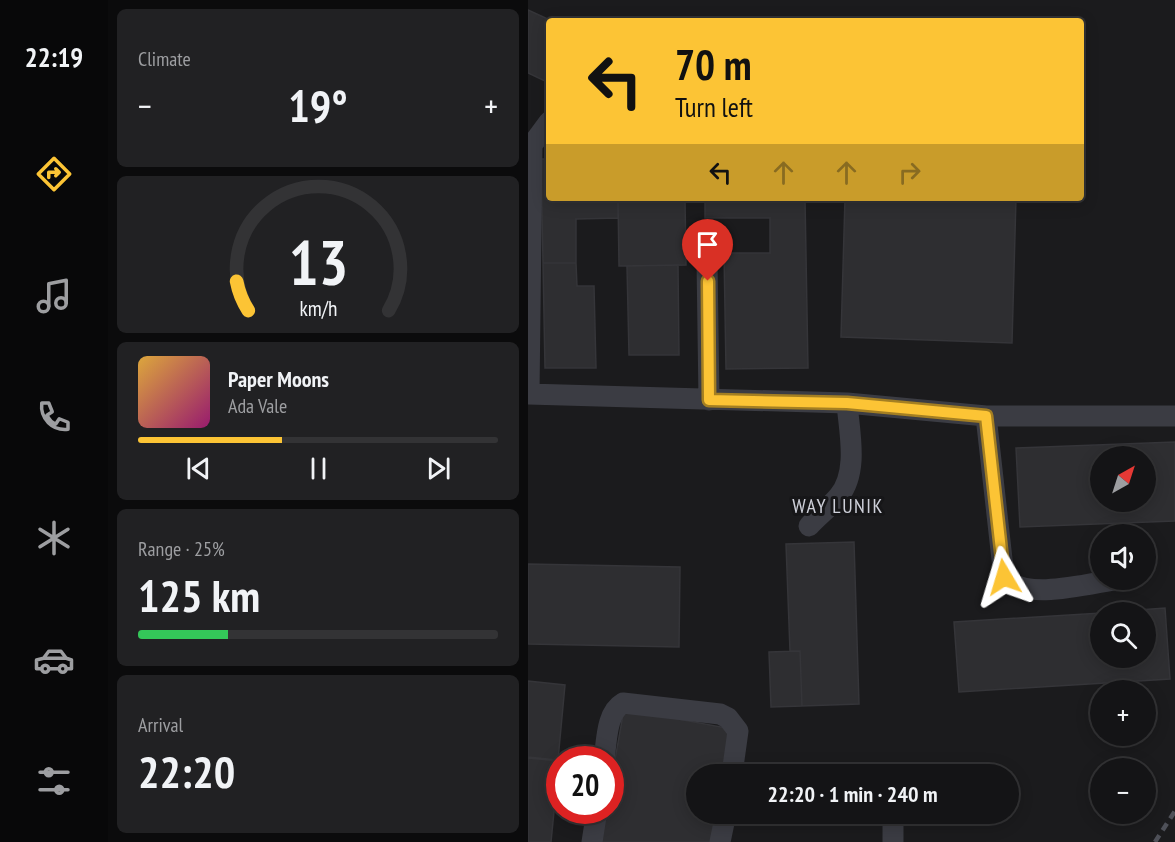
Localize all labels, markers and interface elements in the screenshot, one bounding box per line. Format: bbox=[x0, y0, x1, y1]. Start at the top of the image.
text: 70 m bbox=[675, 37, 752, 92]
text: 22:19 bbox=[25, 40, 83, 74]
icon: left bbox=[576, 42, 654, 120]
text: Climate bbox=[138, 46, 191, 72]
text: 19° bbox=[288, 76, 348, 134]
text: − bbox=[138, 84, 152, 127]
text: + bbox=[484, 84, 498, 127]
text: Turn left bbox=[675, 90, 753, 124]
icon: directions bbox=[33, 153, 75, 195]
icon: left bbox=[704, 156, 737, 189]
icon: ahead bbox=[767, 156, 800, 189]
icon: ahead bbox=[830, 156, 863, 189]
icon: right bbox=[893, 156, 926, 189]
pin bbox=[682, 219, 733, 281]
text: 13 bbox=[288, 222, 348, 303]
icon: arrive bbox=[691, 228, 724, 261]
icon: music bbox=[33, 275, 75, 317]
text: km/h bbox=[299, 295, 337, 323]
text: Paper Moons bbox=[228, 365, 329, 393]
text: Ada Vale bbox=[228, 393, 287, 419]
icon: phone bbox=[33, 396, 75, 438]
north arrow bbox=[1090, 446, 1156, 512]
map controls bbox=[1090, 446, 1156, 824]
icon: previous bbox=[182, 452, 215, 485]
icon: pause bbox=[302, 452, 335, 485]
icon: next bbox=[422, 452, 455, 485]
district label: WAY LUNIK bbox=[792, 493, 884, 519]
icon: climate bbox=[33, 517, 75, 559]
button: sound bbox=[1090, 524, 1156, 590]
text: Range · 25% bbox=[138, 536, 225, 562]
position arrow bbox=[972, 545, 1036, 609]
text: 125 km bbox=[138, 566, 260, 624]
button: search bbox=[1090, 602, 1156, 668]
icon: car bbox=[33, 639, 75, 681]
button: + bbox=[1090, 680, 1156, 746]
text: Arrival bbox=[138, 712, 183, 738]
text: 22:20 bbox=[138, 742, 235, 800]
speed limit sign: 20 bbox=[546, 746, 624, 824]
button: − bbox=[1090, 758, 1156, 824]
icon: filters bbox=[33, 760, 75, 802]
text: 22:20 · 1 min · 240 m bbox=[767, 780, 938, 808]

